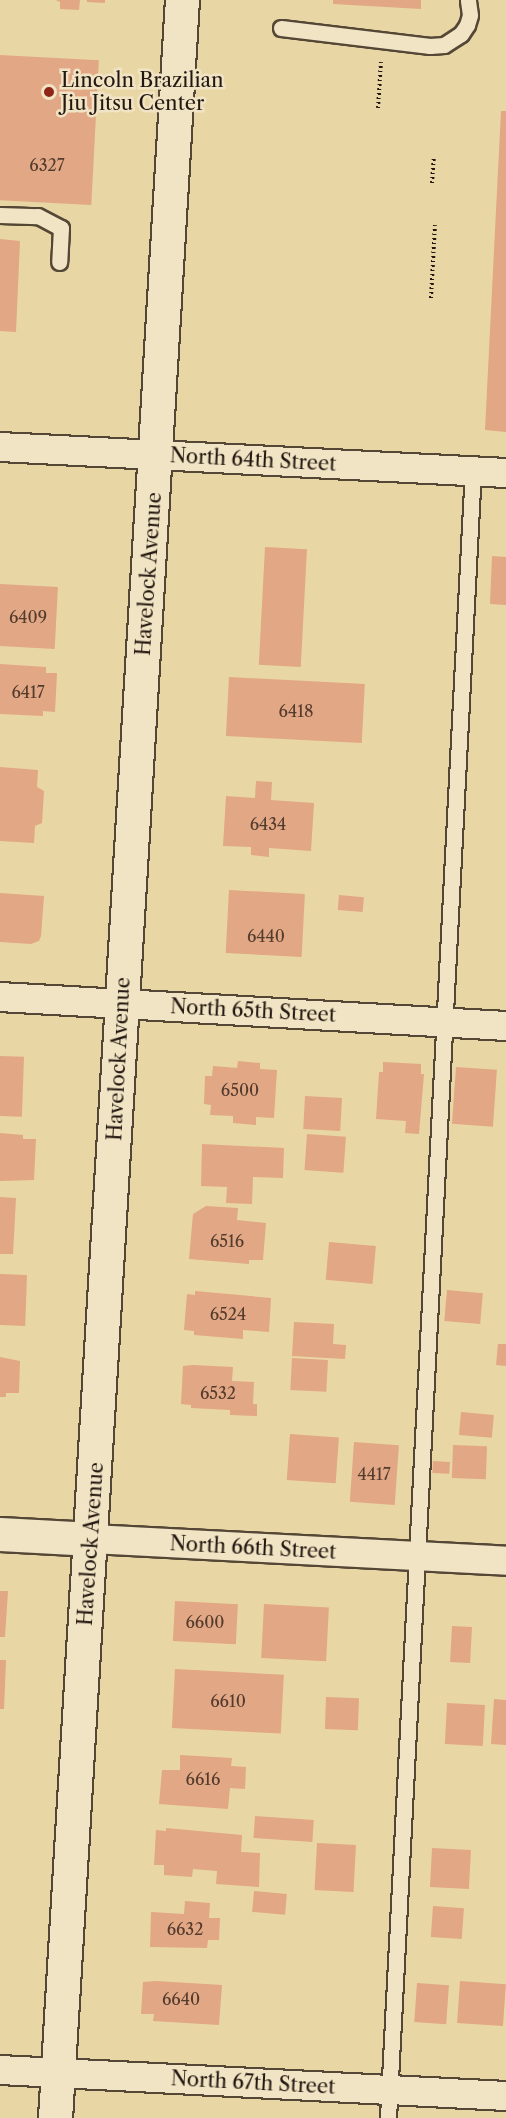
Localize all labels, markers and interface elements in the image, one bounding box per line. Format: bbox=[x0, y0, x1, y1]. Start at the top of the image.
place label: Lincoln Brazilian Jiu Jitsu Center bbox=[61, 68, 224, 115]
marker: Lincoln Brazilian Jiu Jitsu Center bbox=[42, 85, 56, 99]
house number: 6327 bbox=[29, 155, 65, 175]
street label: North 64th Street bbox=[169, 444, 337, 476]
street label: Havelock Avenue bbox=[131, 491, 167, 657]
house number: 6409 bbox=[9, 607, 47, 627]
house number: 6417 bbox=[11, 682, 45, 702]
house number: 6418 bbox=[279, 701, 313, 721]
house number: 6434 bbox=[250, 814, 286, 834]
house number: 6440 bbox=[247, 926, 285, 946]
street label: Havelock Avenue bbox=[103, 976, 135, 1142]
street label: North 65th Street bbox=[170, 995, 336, 1027]
house number: 6500 bbox=[221, 1080, 259, 1100]
house number: 6516 bbox=[210, 1231, 244, 1251]
house number: 6524 bbox=[210, 1304, 246, 1324]
house number: 6532 bbox=[200, 1383, 236, 1403]
street label: Havelock Avenue bbox=[73, 1461, 109, 1627]
house number: 4417 bbox=[357, 1464, 391, 1484]
street label: North 66th Street bbox=[169, 1532, 337, 1564]
house number: 6600 bbox=[185, 1612, 225, 1632]
house number: 6610 bbox=[210, 1691, 246, 1711]
house number: 6616 bbox=[186, 1769, 220, 1789]
house number: 6632 bbox=[167, 1919, 203, 1939]
house number: 6640 bbox=[162, 1989, 200, 2009]
street label: North 67th Street bbox=[170, 2067, 336, 2099]

